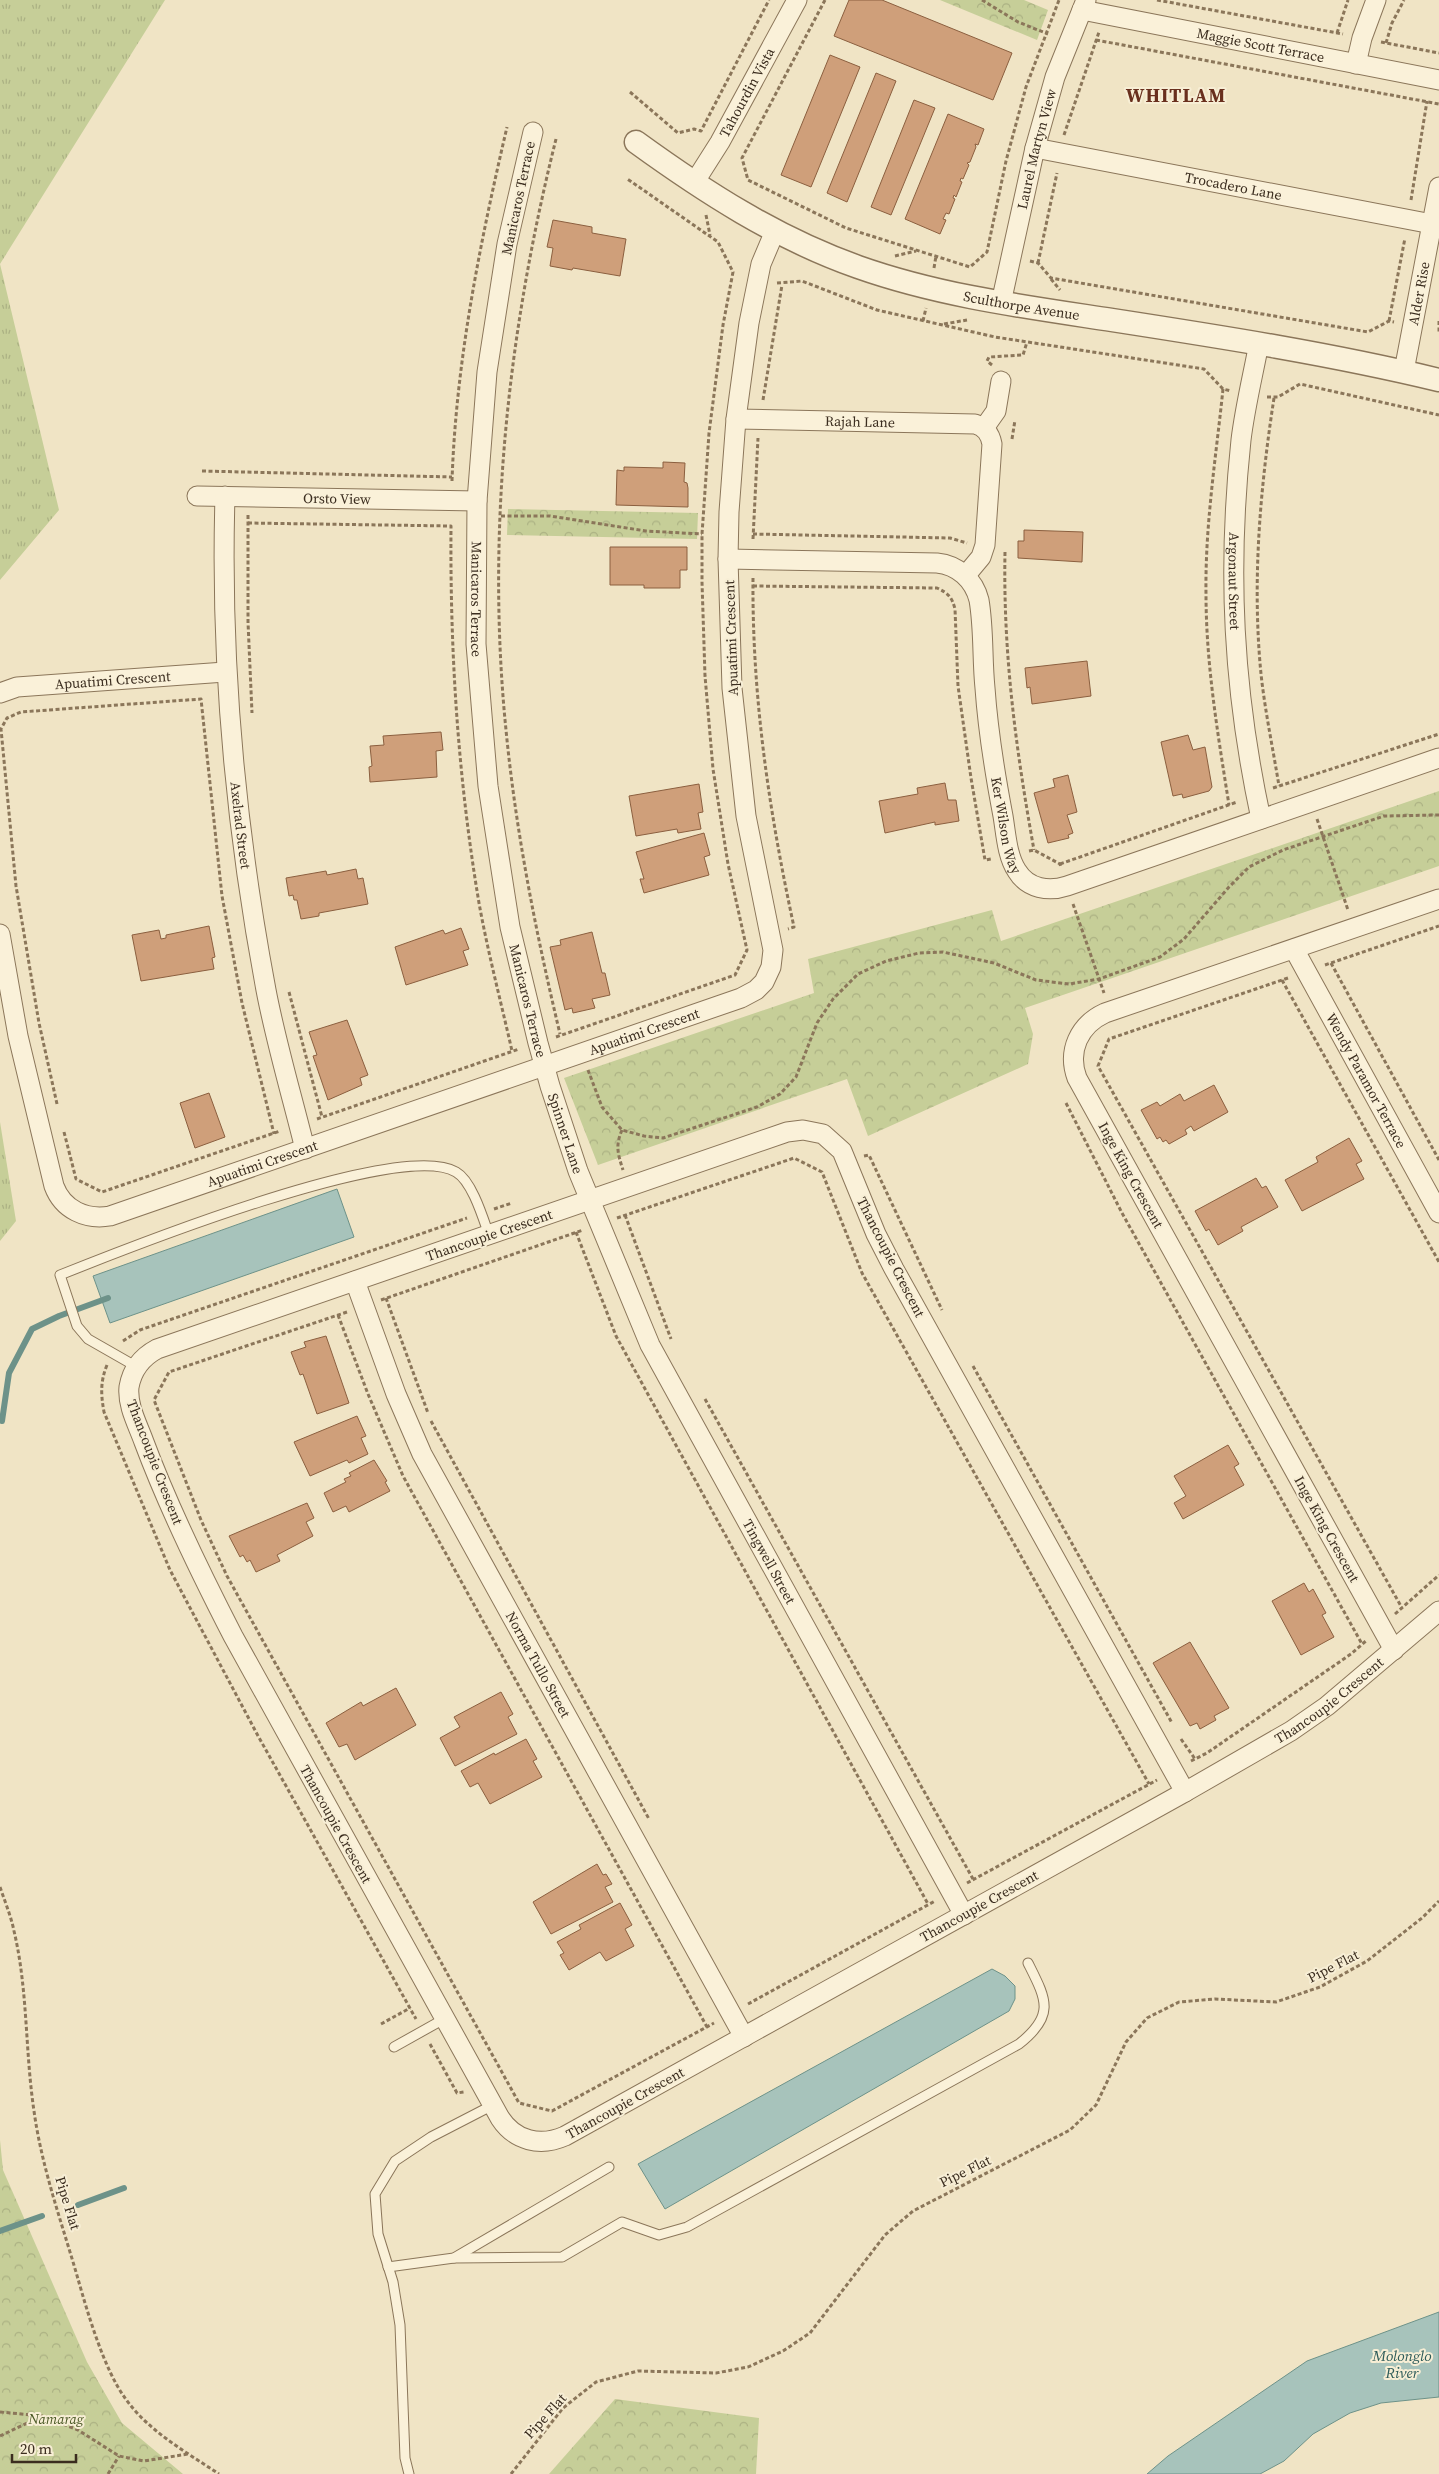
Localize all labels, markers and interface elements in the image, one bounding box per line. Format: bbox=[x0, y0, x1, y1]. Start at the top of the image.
street label: Maggie Scott Terrace bbox=[1195, 23, 1326, 67]
street label: Tahourdin Vista bbox=[714, 43, 780, 141]
district label: WHITLAM bbox=[1126, 82, 1226, 108]
street label: Laurel Martyn View bbox=[1012, 86, 1061, 211]
street label: Manicaros Terrace bbox=[496, 139, 540, 257]
street label: Trocadero Lane bbox=[1183, 167, 1284, 205]
street label: Alder Rise bbox=[1403, 260, 1435, 327]
street label: Sculthorpe Avenue bbox=[962, 286, 1081, 325]
street label: Rajah Lane bbox=[825, 411, 895, 432]
street label: Orsto View bbox=[303, 488, 371, 509]
street label: Argonaut Street bbox=[1224, 532, 1245, 631]
street label: Manicaros Terrace bbox=[466, 541, 487, 658]
street label: Apuatimi Crescent bbox=[719, 579, 743, 696]
street label: Apuatimi Crescent bbox=[54, 666, 172, 694]
street label: Ker Wilson Way bbox=[986, 776, 1027, 878]
street label: Axelrad Street bbox=[226, 781, 256, 871]
street label: Manicaros Terrace bbox=[504, 942, 552, 1060]
street label: Apuatimi Crescent bbox=[586, 1003, 702, 1060]
street label: Wendy Paramor Terrace bbox=[1321, 1009, 1411, 1152]
street label: Spinner Lane bbox=[543, 1090, 588, 1176]
street label: Inge King Crescent bbox=[1094, 1118, 1169, 1232]
street label: Apuatimi Crescent bbox=[204, 1135, 321, 1192]
street label: Thancoupie Crescent bbox=[852, 1194, 930, 1321]
street label: Thancoupie Crescent bbox=[423, 1204, 555, 1266]
street label: Thancoupie Crescent bbox=[122, 1397, 188, 1528]
street label: Inge King Crescent bbox=[1290, 1472, 1365, 1586]
street label: Tingwell Street bbox=[738, 1516, 801, 1608]
street label: Norma Tullo Street bbox=[501, 1608, 576, 1721]
street label: Thancoupie Crescent bbox=[1271, 1652, 1388, 1748]
street label: Thancoupie Crescent bbox=[295, 1761, 377, 1887]
street label: Thancoupie Crescent bbox=[916, 1865, 1042, 1947]
street label: Pipe Flat bbox=[1304, 1944, 1362, 1987]
street label: Thancoupie Crescent bbox=[562, 2062, 688, 2144]
street label: Pipe Flat bbox=[936, 2150, 994, 2192]
street label: Pipe Flat bbox=[50, 2174, 86, 2233]
water label: Molonglo River bbox=[1371, 2345, 1432, 2383]
street label: Pipe Flat bbox=[519, 2389, 571, 2443]
park label: Namarag bbox=[27, 2409, 85, 2429]
scale bar bbox=[12, 2432, 76, 2464]
text: 20 m bbox=[20, 2438, 52, 2459]

